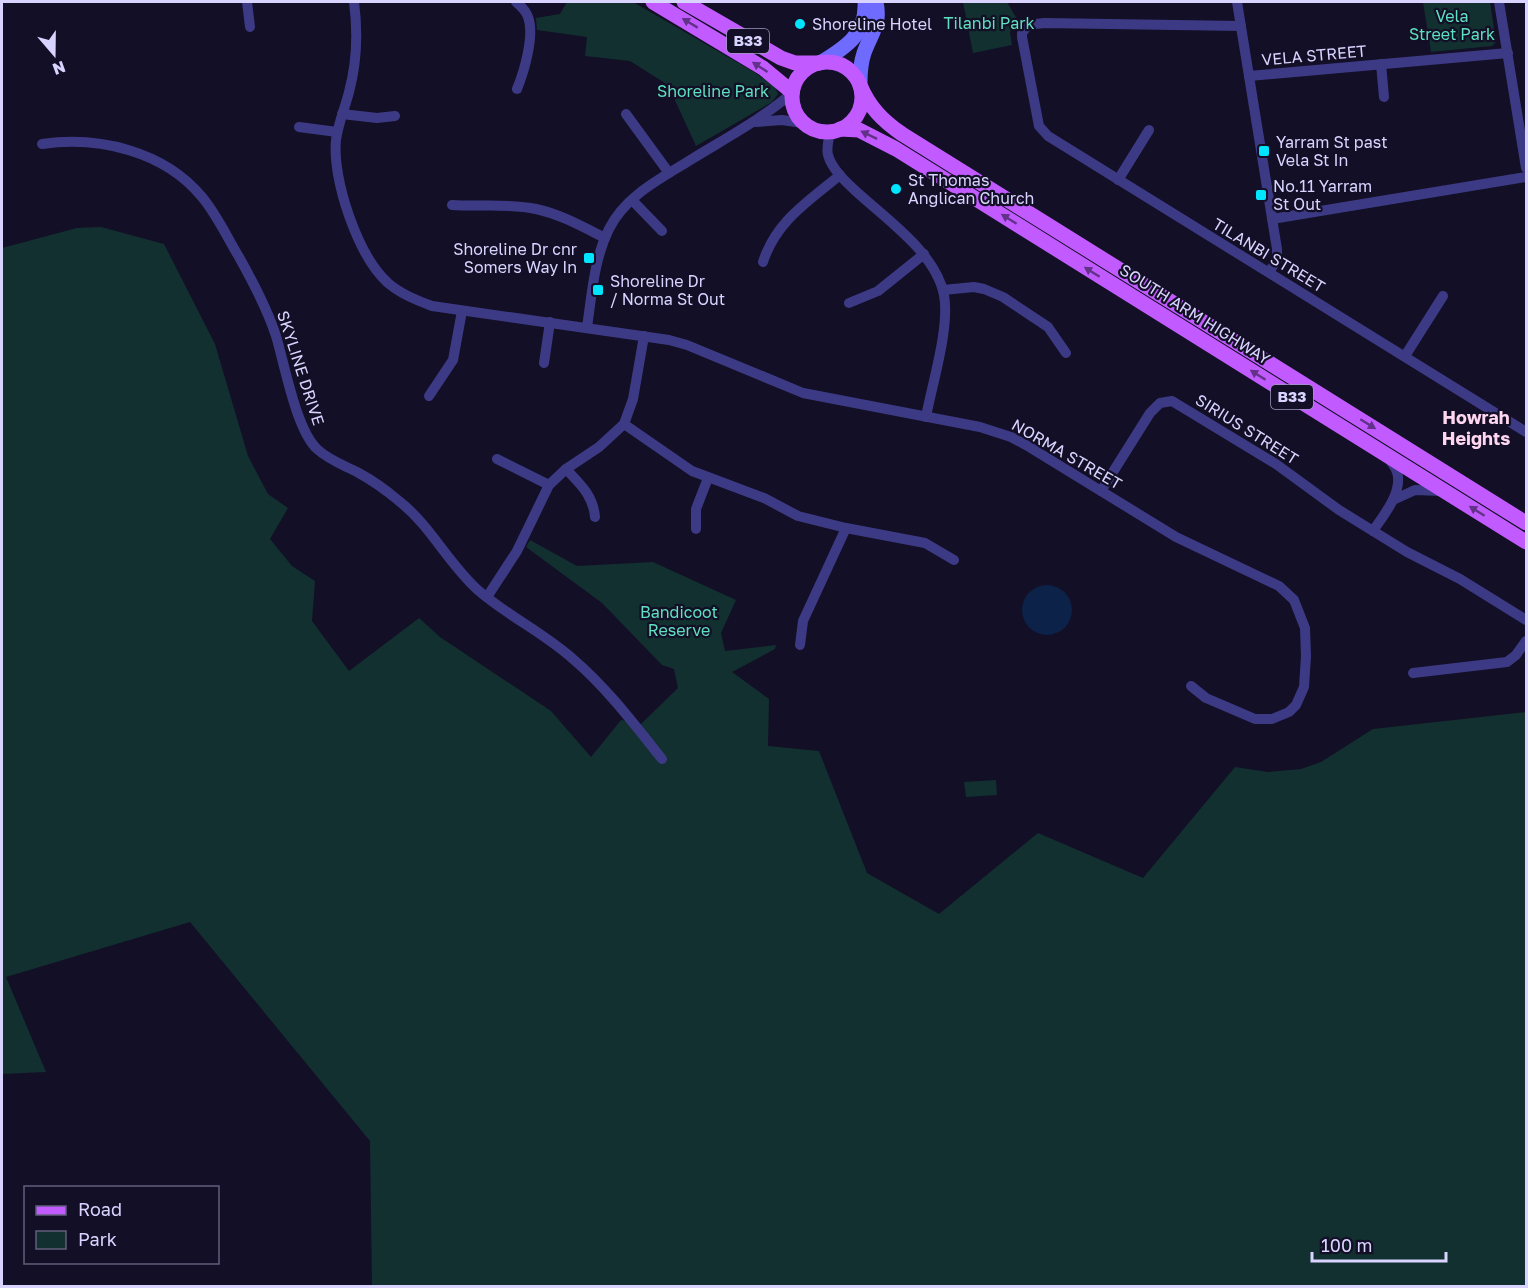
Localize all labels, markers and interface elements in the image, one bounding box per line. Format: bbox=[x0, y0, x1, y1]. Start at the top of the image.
park label: Vela Street Park bbox=[1409, 6, 1495, 44]
park label: Tilanbi Park bbox=[944, 13, 1034, 33]
place label: Shoreline Hotel bbox=[812, 14, 932, 34]
marker: Shoreline Hotel bbox=[793, 17, 807, 31]
one-way arrow bbox=[682, 18, 698, 29]
north arrow bbox=[24, 24, 84, 84]
road number: B33 bbox=[727, 29, 769, 53]
street label: VELA STREET bbox=[1261, 40, 1367, 70]
text: N bbox=[50, 57, 68, 80]
one-way arrow bbox=[752, 62, 768, 73]
park label: Shoreline Park bbox=[657, 81, 769, 101]
one-way arrow bbox=[860, 130, 878, 140]
place label: Yarram St past Vela St In bbox=[1276, 132, 1388, 170]
marker: Yarram St past Vela St In bbox=[1257, 144, 1271, 158]
place label: St Thomas Anglican Church bbox=[908, 170, 1034, 208]
place label: No.11 Yarram St Out bbox=[1273, 176, 1372, 214]
marker: St Thomas Anglican Church bbox=[889, 182, 903, 196]
marker: No.11 Yarram St Out bbox=[1254, 188, 1268, 202]
one-way arrow bbox=[1001, 214, 1017, 225]
street label: TILANBI STREET bbox=[1209, 214, 1329, 296]
place label: Shoreline Dr cnr Somers Way In bbox=[453, 239, 577, 277]
marker: Shoreline Dr cnr Somers Way In bbox=[582, 251, 596, 265]
street label: SOUTH ARM HIGHWAY bbox=[1116, 260, 1275, 369]
one-way arrow bbox=[1084, 266, 1101, 277]
place label: Shoreline Dr / Norma St Out bbox=[610, 271, 725, 309]
marker: Shoreline Dr / Norma St Out bbox=[591, 283, 605, 297]
street label: SKYLINE DRIVE bbox=[273, 308, 329, 428]
one-way arrow bbox=[1250, 370, 1266, 381]
road number: B33 bbox=[1271, 385, 1313, 409]
street label: SIRIUS STREET bbox=[1192, 389, 1302, 469]
district label: Howrah Heights bbox=[1442, 406, 1510, 449]
street label: NORMA STREET bbox=[1008, 414, 1126, 494]
one-way arrow bbox=[1360, 419, 1376, 430]
one-way arrow bbox=[1469, 506, 1485, 517]
park label: Bandicoot Reserve bbox=[640, 602, 718, 640]
legend bbox=[24, 1186, 219, 1264]
text: Road bbox=[78, 1198, 122, 1220]
scale bar bbox=[1312, 1225, 1446, 1263]
text: Park bbox=[78, 1228, 117, 1250]
text: 100 m bbox=[1321, 1234, 1372, 1256]

